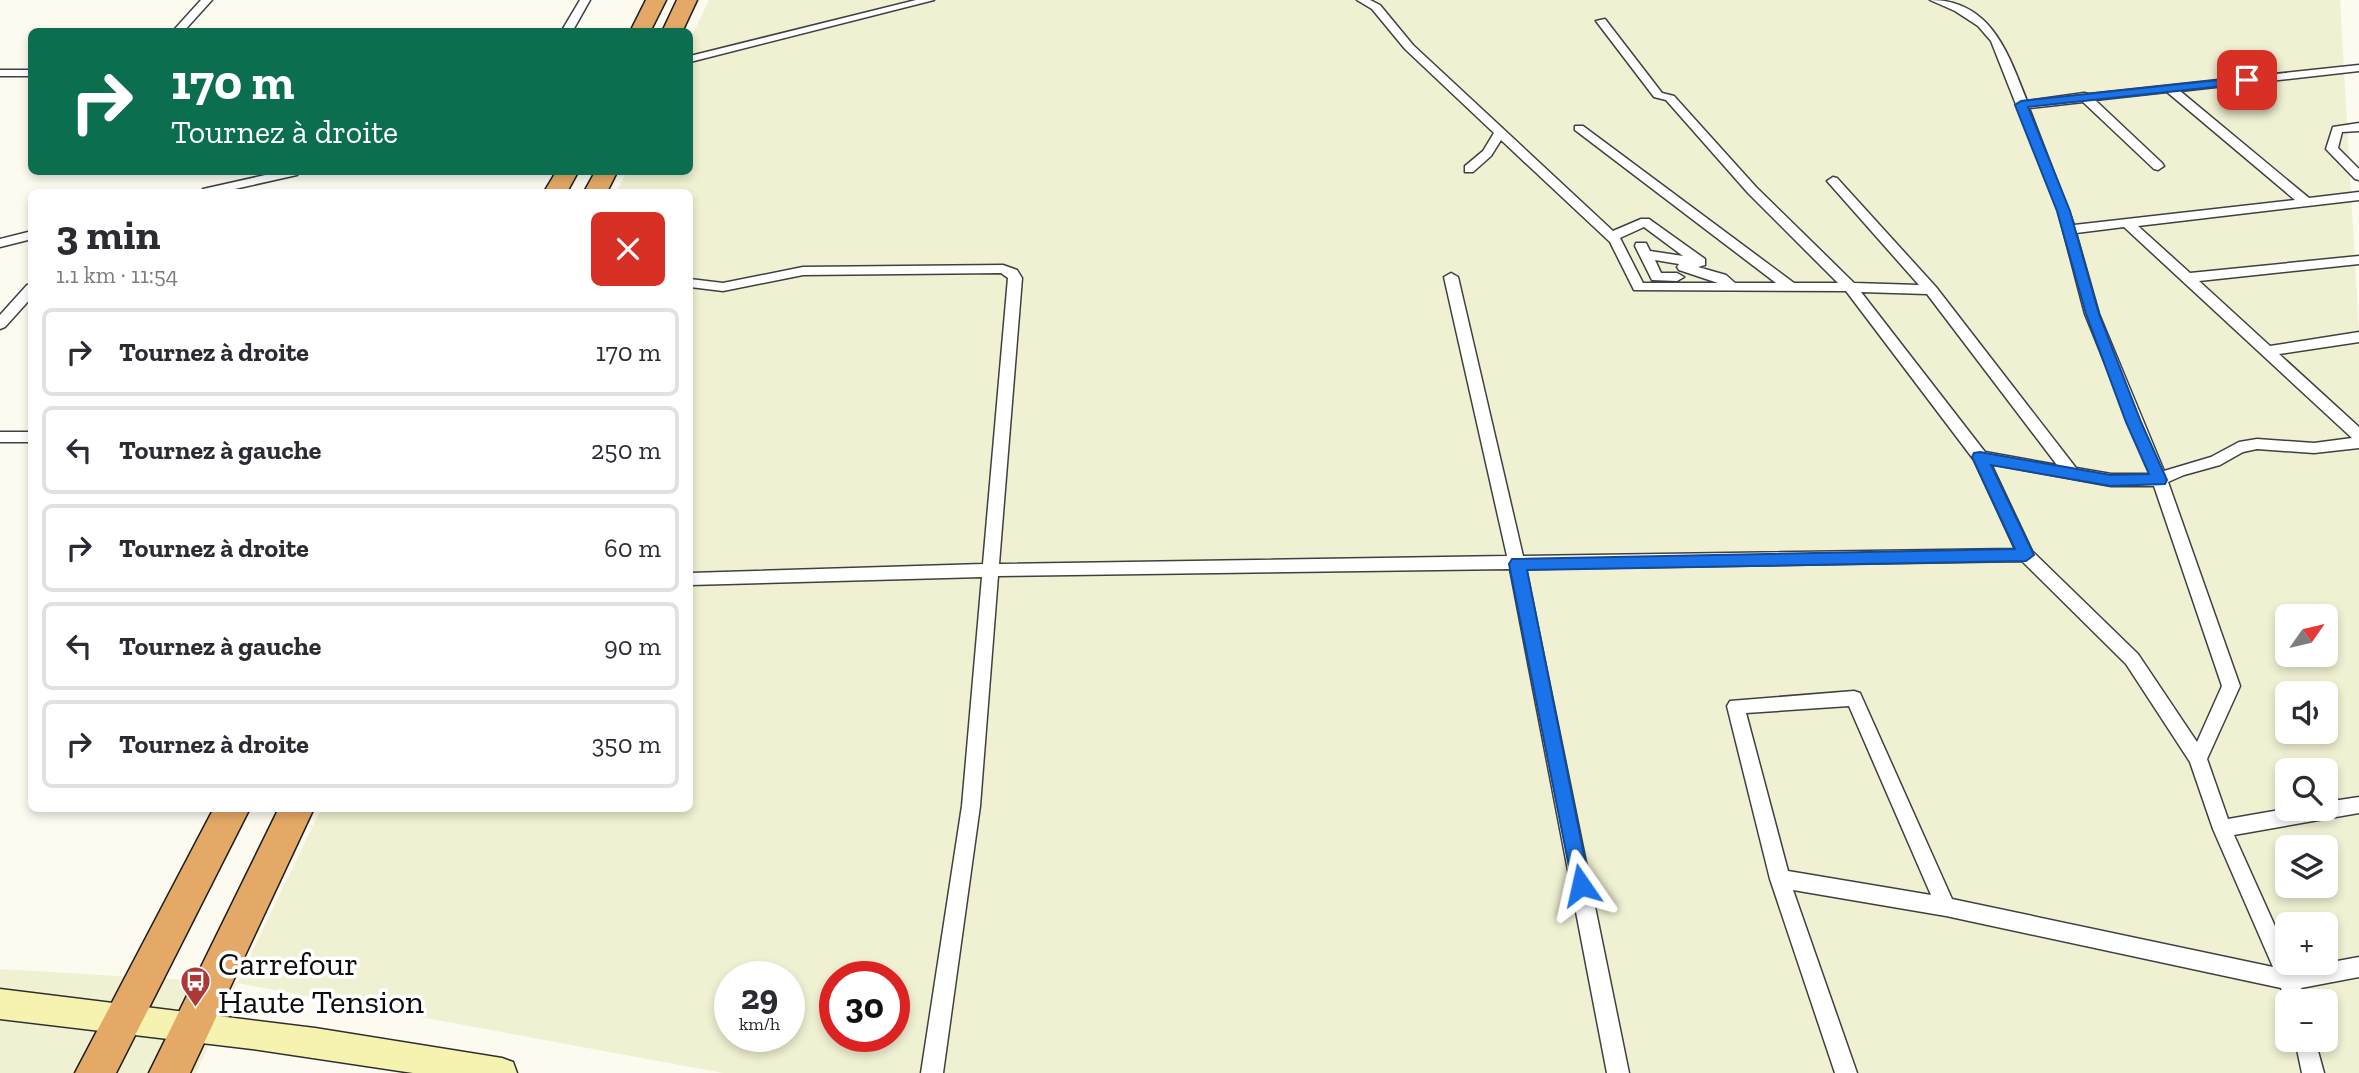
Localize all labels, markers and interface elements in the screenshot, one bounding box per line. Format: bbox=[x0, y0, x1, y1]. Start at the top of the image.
pin bbox=[2217, 50, 2277, 110]
text: 170 m bbox=[171, 53, 294, 112]
icon: right bbox=[56, 56, 147, 147]
icon: arrive bbox=[2228, 61, 2266, 99]
text: Tournez à droite bbox=[171, 113, 398, 151]
text: 3 min bbox=[56, 209, 161, 260]
button: close bbox=[591, 212, 665, 286]
text: 1.1 km · 11:54 bbox=[56, 261, 178, 289]
icon: right bbox=[60, 333, 98, 371]
text: Tournez à droite bbox=[119, 336, 309, 368]
text: 170 m bbox=[596, 336, 661, 368]
icon: left bbox=[60, 431, 98, 469]
text: Tournez à gauche bbox=[119, 434, 321, 466]
text: 250 m bbox=[591, 434, 661, 466]
icon: right bbox=[60, 529, 98, 567]
text: Tournez à droite bbox=[119, 532, 309, 564]
text: 60 m bbox=[604, 532, 661, 564]
north arrow bbox=[2275, 604, 2338, 667]
map controls bbox=[2275, 604, 2338, 1052]
icon: left bbox=[60, 627, 98, 665]
text: Tournez à gauche bbox=[119, 630, 321, 662]
text: 90 m bbox=[604, 630, 661, 662]
button: sound bbox=[2275, 681, 2338, 744]
icon: right bbox=[60, 725, 98, 763]
text: Tournez à droite bbox=[119, 728, 309, 760]
text: 350 m bbox=[592, 728, 661, 760]
button: search bbox=[2275, 758, 2338, 821]
button: layers bbox=[2275, 835, 2338, 898]
position arrow bbox=[1544, 848, 1618, 922]
button: + bbox=[2275, 912, 2338, 975]
place label: Carrefour Haute Tension bbox=[218, 944, 424, 1021]
speed limit sign: 30 bbox=[819, 961, 910, 1052]
bus stop icon: Carrefour Haute Tension bbox=[178, 965, 212, 1009]
text: 29 bbox=[741, 976, 778, 1018]
button: − bbox=[2275, 989, 2338, 1052]
text: km/h bbox=[739, 1013, 780, 1035]

